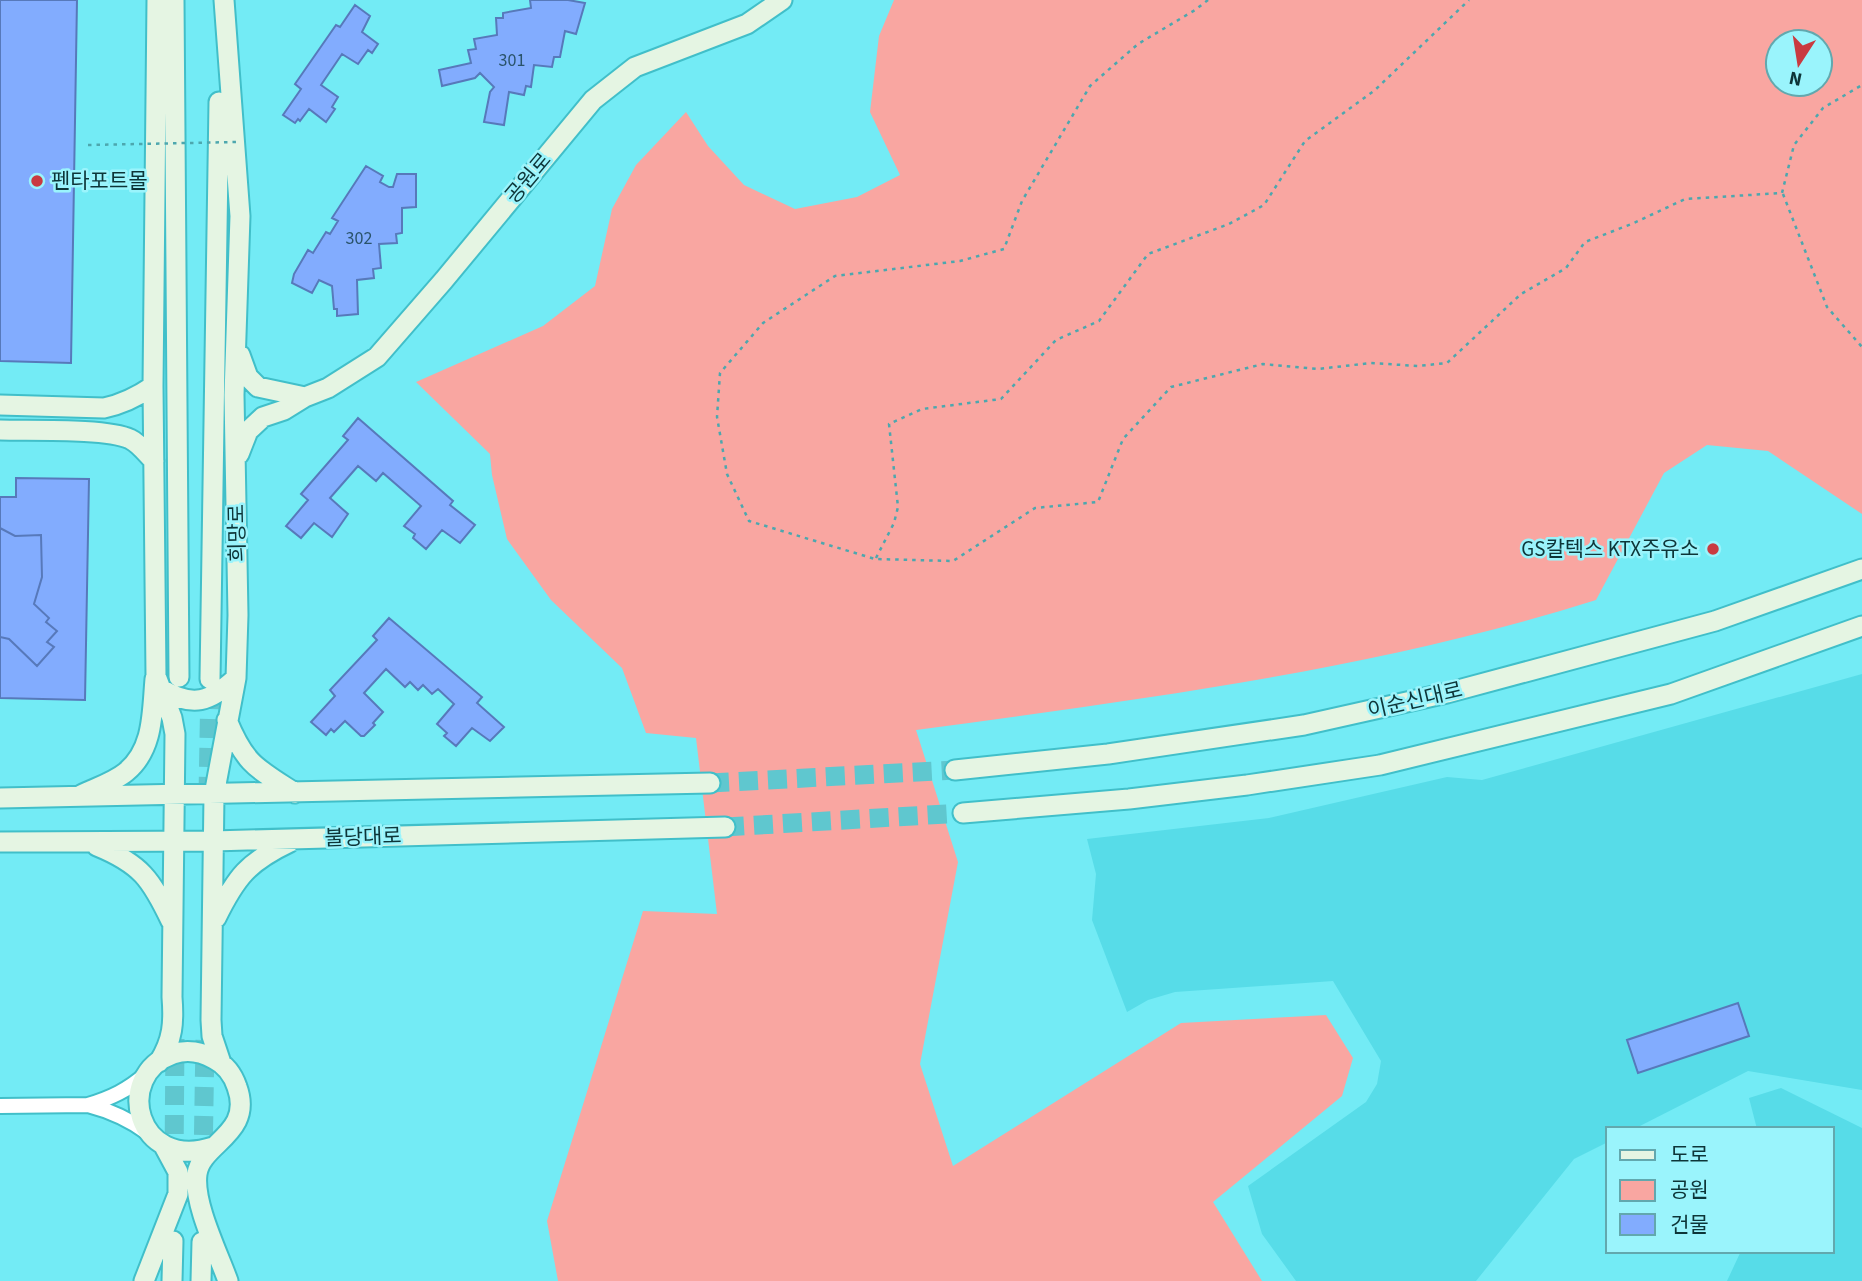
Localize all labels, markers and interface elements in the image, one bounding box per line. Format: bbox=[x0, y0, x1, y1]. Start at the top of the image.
north arrow bbox=[1764, 28, 1834, 98]
house number: 301 bbox=[499, 48, 525, 73]
text: N bbox=[1787, 64, 1805, 93]
street label: 공원로 bbox=[498, 146, 558, 210]
place label: 펜타포트몰 bbox=[51, 166, 148, 196]
marker: 펜타포트몰 bbox=[29, 173, 45, 189]
house number: 302 bbox=[346, 226, 372, 251]
street label: 희망로 bbox=[221, 504, 253, 562]
place label: GS칼텍스 KTX주유소 bbox=[1521, 534, 1699, 564]
marker: GS칼텍스 KTX주유소 bbox=[1705, 541, 1721, 557]
street label: 이순신대로 bbox=[1365, 675, 1465, 725]
street label: 불당대로 bbox=[324, 821, 402, 853]
legend bbox=[1606, 1127, 1834, 1253]
text: 도로 bbox=[1670, 1140, 1709, 1170]
text: 공원 bbox=[1670, 1175, 1709, 1205]
text: 건물 bbox=[1670, 1210, 1709, 1240]

